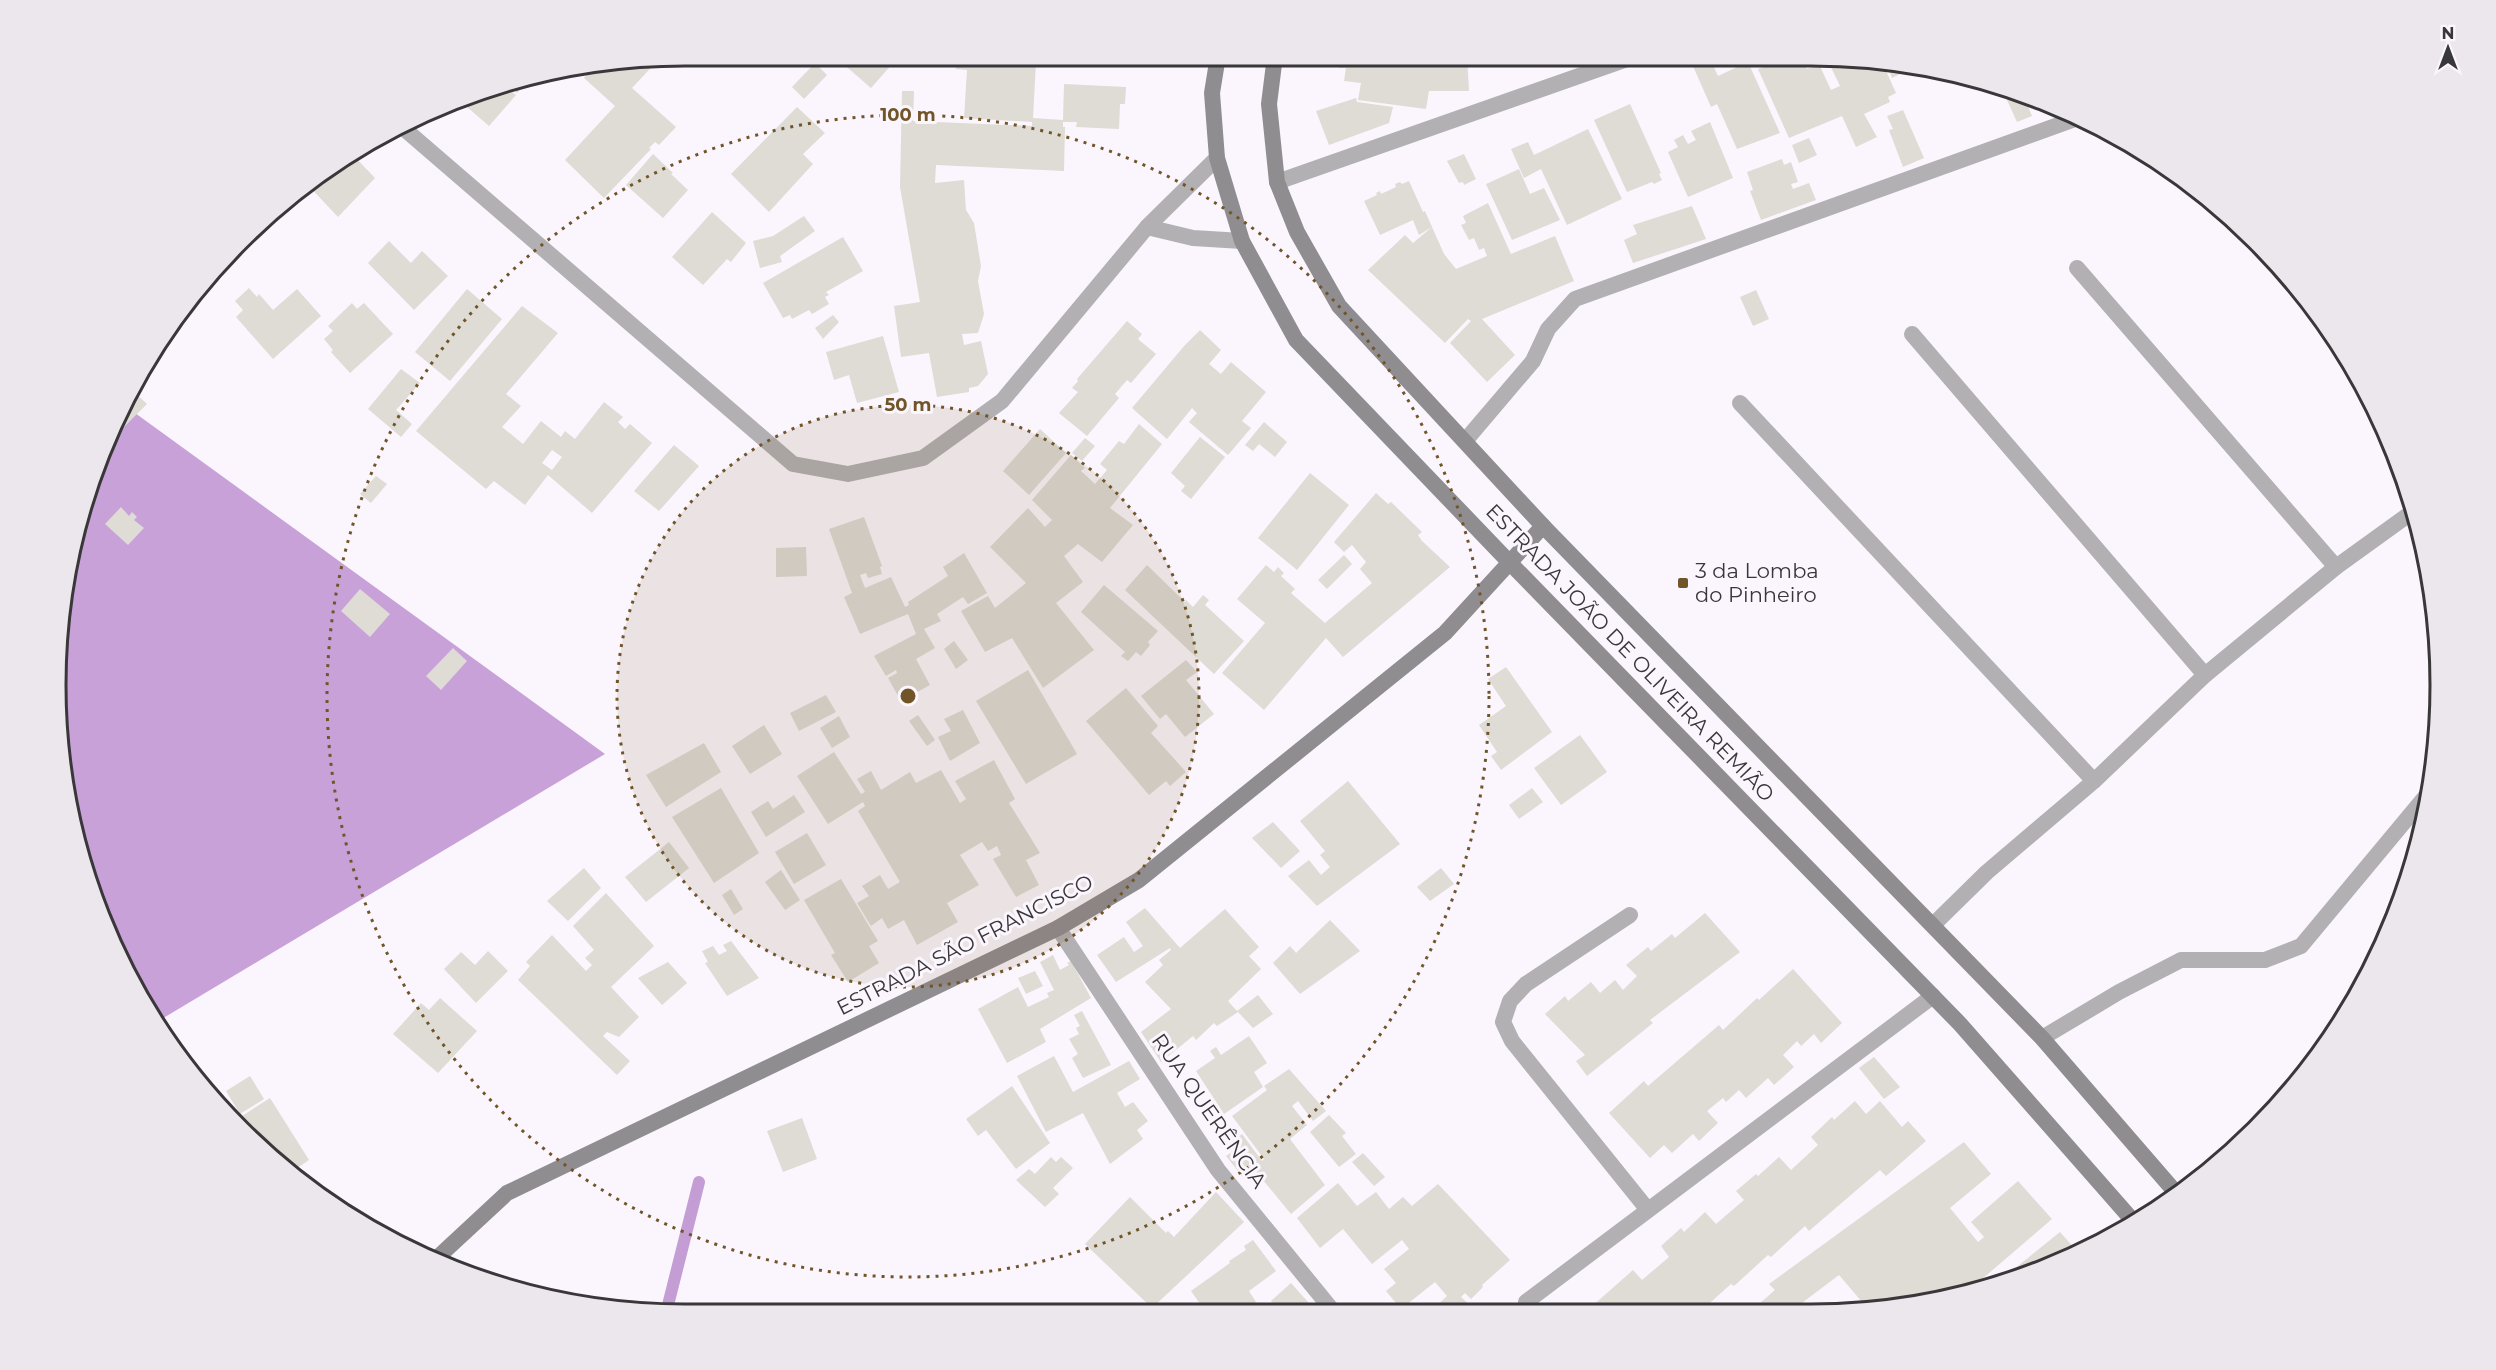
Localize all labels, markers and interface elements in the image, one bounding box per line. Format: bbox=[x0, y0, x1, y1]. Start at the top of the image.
north arrow bbox=[2418, 18, 2478, 78]
text: N bbox=[2442, 24, 2454, 43]
text: 100 m bbox=[880, 104, 936, 126]
text: 50 m bbox=[885, 394, 931, 416]
street label: ESTRADA JOÃO DE OLIVEIRA REMIÃO bbox=[1481, 499, 1780, 807]
place label: 3 da Lomba do Pinheiro bbox=[1695, 558, 1819, 607]
marker: 3 da Lomba do Pinheiro bbox=[1676, 576, 1690, 590]
centre of rings bbox=[898, 686, 918, 706]
street label: ESTRADA SÃO FRANCISCO bbox=[833, 869, 1097, 1020]
street label: RUA QUERÊNCIA bbox=[1147, 1029, 1273, 1194]

